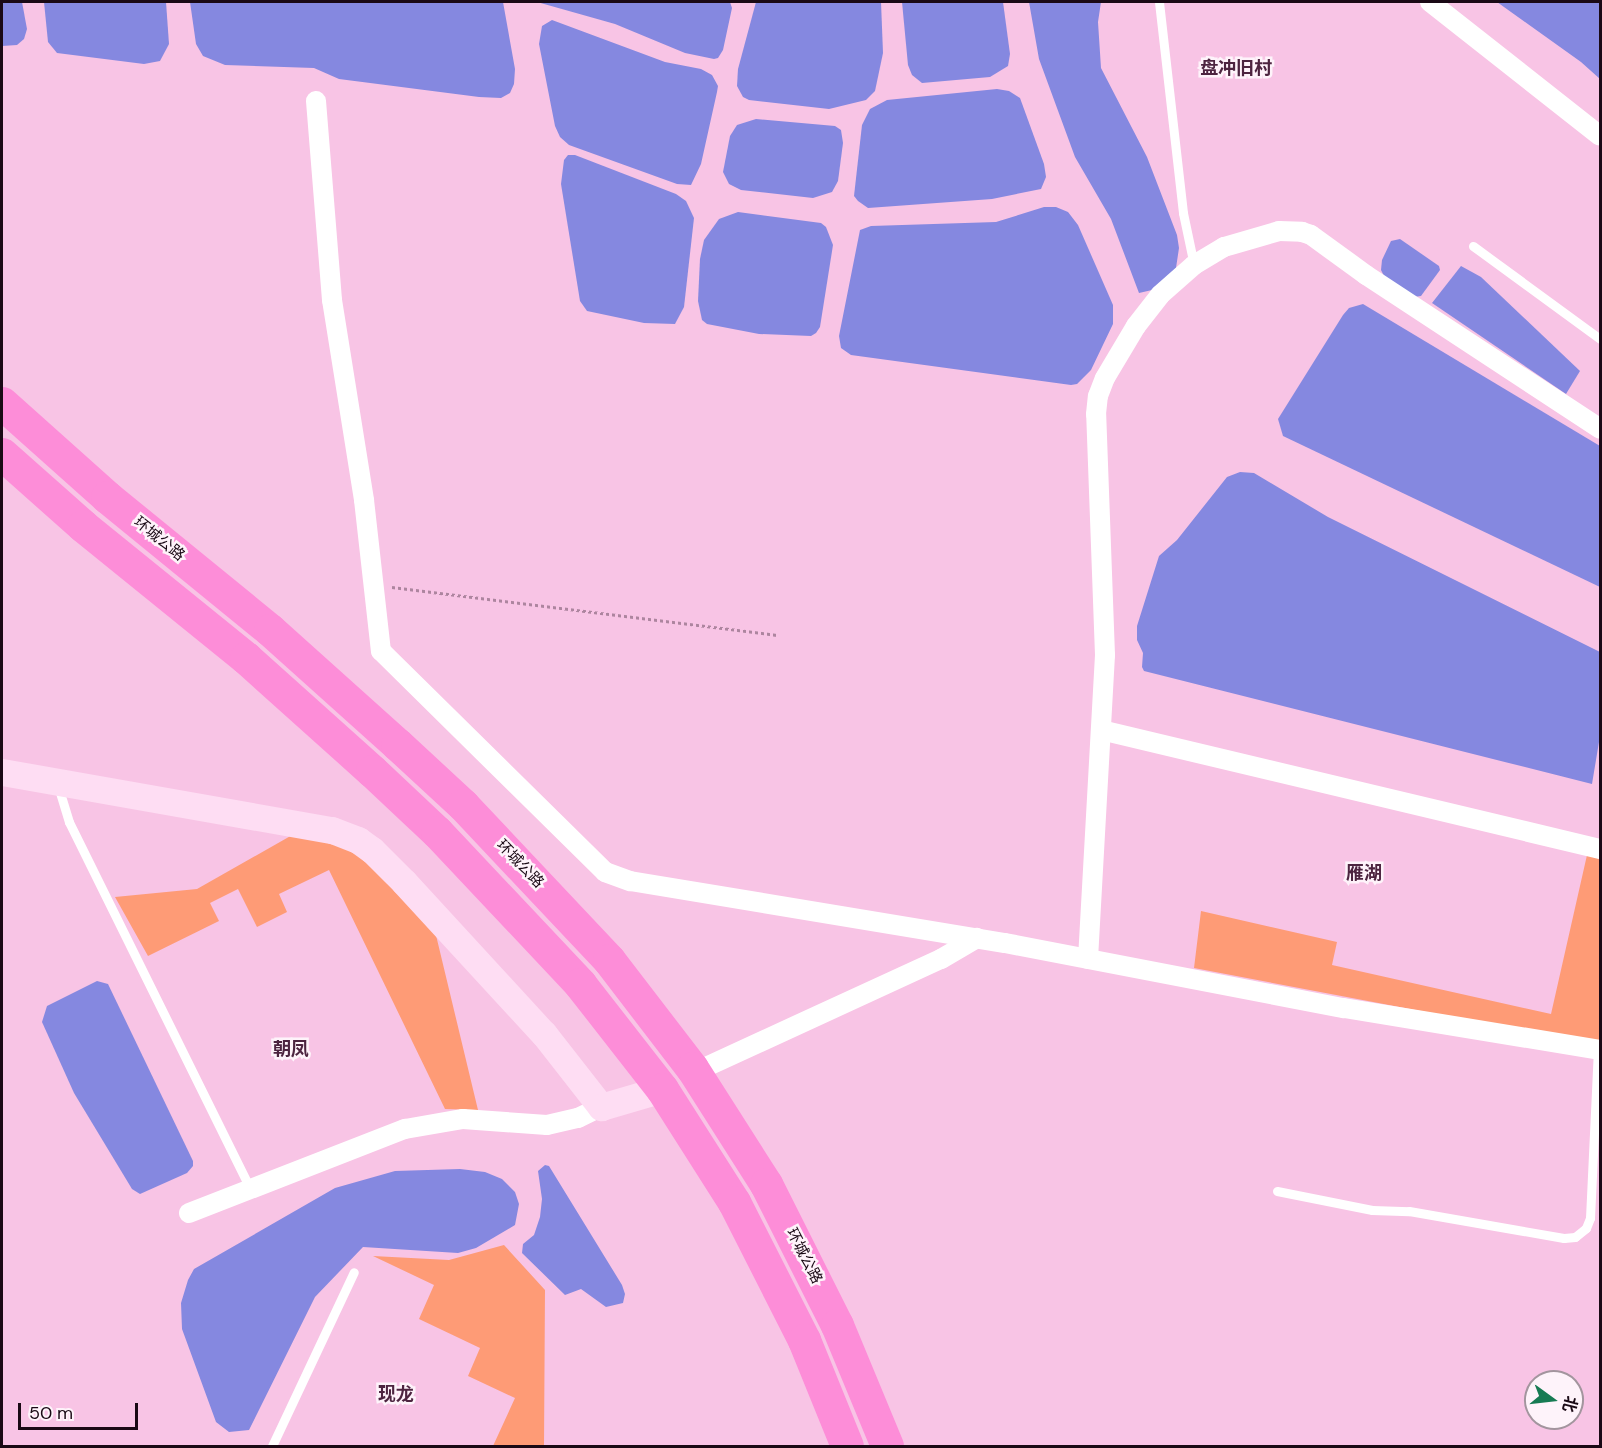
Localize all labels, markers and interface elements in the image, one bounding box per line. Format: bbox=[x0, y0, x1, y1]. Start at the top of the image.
district label: 盘冲旧村 bbox=[1200, 57, 1272, 79]
street label: 环城公路 bbox=[130, 513, 188, 565]
street label: 环城公路 bbox=[493, 836, 547, 892]
district label: 雁湖 bbox=[1346, 862, 1382, 884]
district label: 朝凤 bbox=[273, 1038, 309, 1060]
street label: 环城公路 bbox=[782, 1225, 826, 1287]
north arrow bbox=[1524, 1370, 1584, 1430]
district label: 现龙 bbox=[378, 1383, 414, 1405]
scale bar bbox=[21, 1391, 141, 1429]
text: 北 bbox=[1558, 1394, 1582, 1415]
text: 50 m bbox=[29, 1401, 73, 1425]

